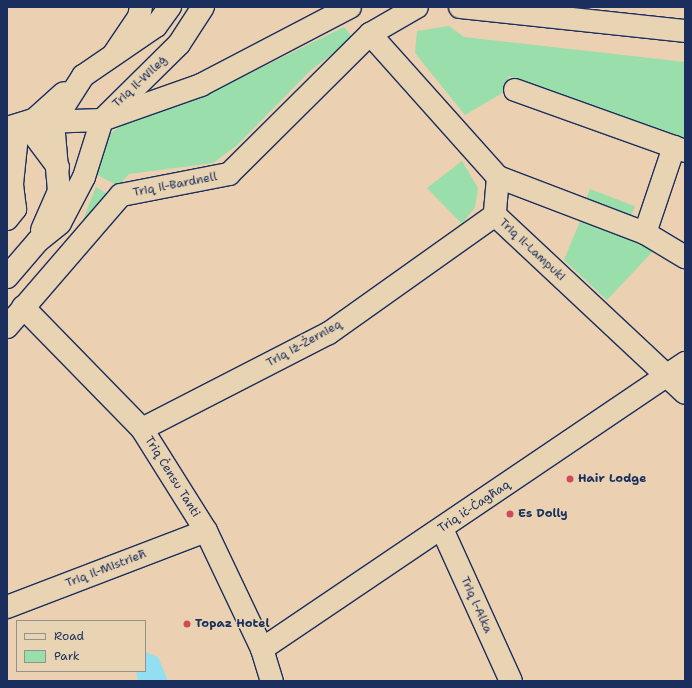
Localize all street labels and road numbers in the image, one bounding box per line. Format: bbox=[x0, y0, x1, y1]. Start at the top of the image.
street label: Triq il-Wileġ bbox=[110, 53, 170, 111]
street label: Triq il-Bardnell bbox=[132, 170, 218, 200]
street label: Triq il-Lampuki bbox=[496, 216, 568, 284]
street label: Triq iż-Żernieq bbox=[264, 317, 344, 371]
street label: Triq Ċensu Tanti bbox=[141, 434, 203, 520]
street label: Triq iċ-Ċagħaq bbox=[435, 478, 513, 536]
street label: Triq il-Mistrieħ bbox=[64, 547, 148, 591]
street label: Triq l-Alka bbox=[457, 574, 495, 636]

